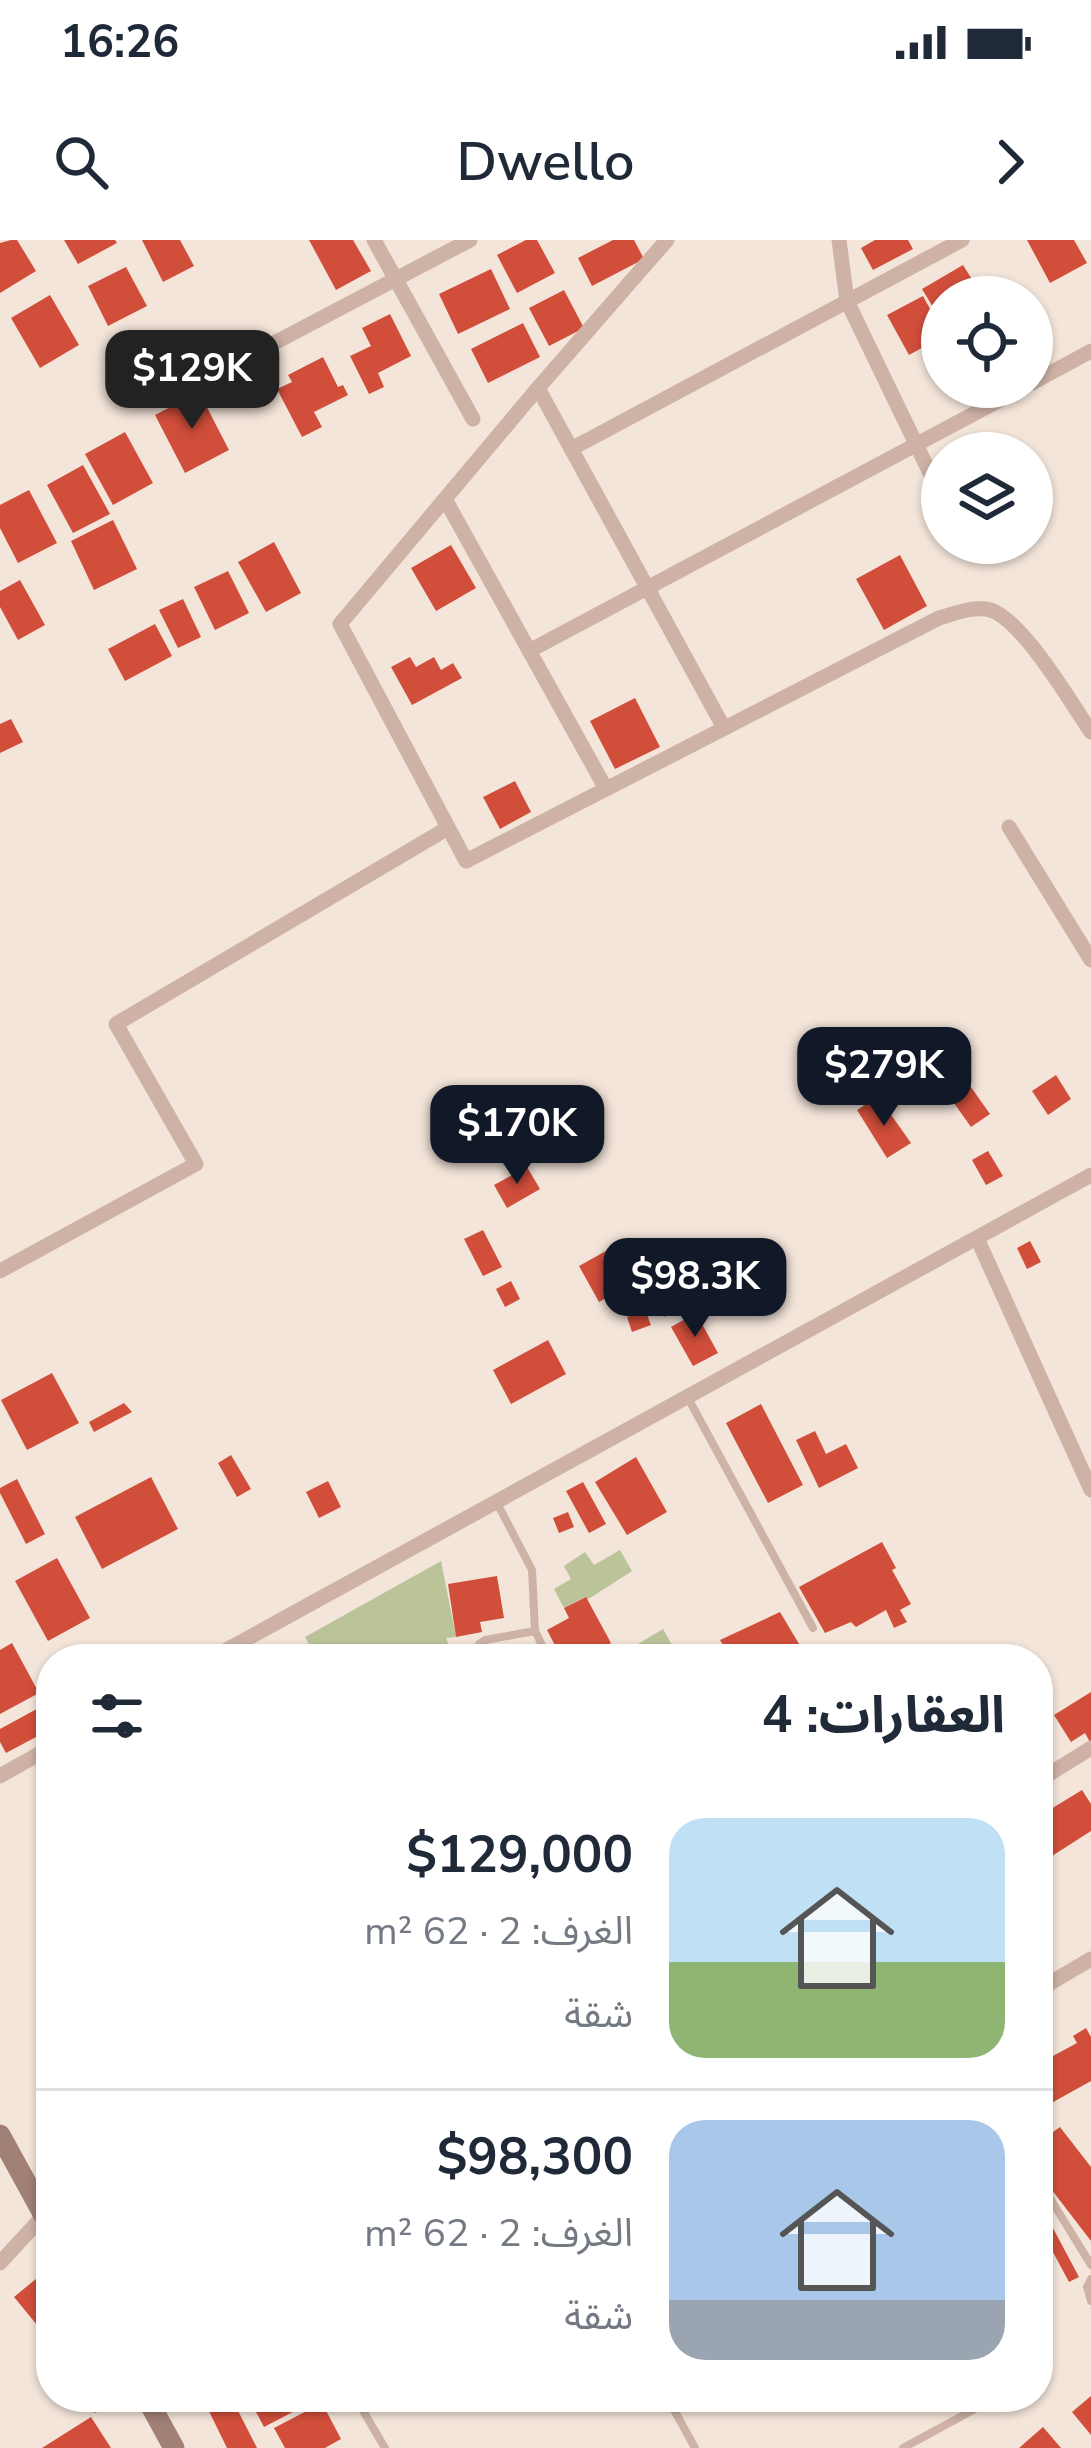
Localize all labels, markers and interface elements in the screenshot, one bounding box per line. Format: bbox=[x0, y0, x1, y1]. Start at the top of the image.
text: 16:26 bbox=[60, 12, 179, 73]
text: Dwello bbox=[456, 125, 635, 199]
icon: search bbox=[48, 129, 114, 195]
icon: forward bbox=[977, 129, 1043, 195]
map controls bbox=[921, 276, 1053, 564]
button: locate bbox=[921, 276, 1053, 408]
pin: $129K bbox=[108, 330, 276, 432]
text: $129K bbox=[132, 342, 252, 395]
button: layers bbox=[921, 432, 1053, 564]
pin: $279K bbox=[800, 1027, 968, 1129]
text: $279K bbox=[824, 1039, 944, 1092]
pin: $170K bbox=[433, 1085, 601, 1187]
text: $170K bbox=[457, 1097, 577, 1150]
pin: $98.3K bbox=[597, 1238, 793, 1340]
text: $98.3K bbox=[630, 1250, 760, 1303]
text: العقارات: 4 bbox=[762, 1680, 1005, 1750]
icon: filters bbox=[84, 1683, 150, 1749]
text: $129,000 bbox=[406, 1820, 633, 1890]
icon: home bbox=[765, 1866, 909, 2010]
text: الغرف: 2 · 62 m² bbox=[364, 1905, 633, 1958]
text: شقة bbox=[564, 1988, 633, 2041]
text: $98,300 bbox=[437, 2122, 633, 2192]
icon: home bbox=[765, 2168, 909, 2312]
text: الغرف: 2 · 62 m² bbox=[364, 2207, 633, 2260]
text: شقة bbox=[564, 2290, 633, 2343]

